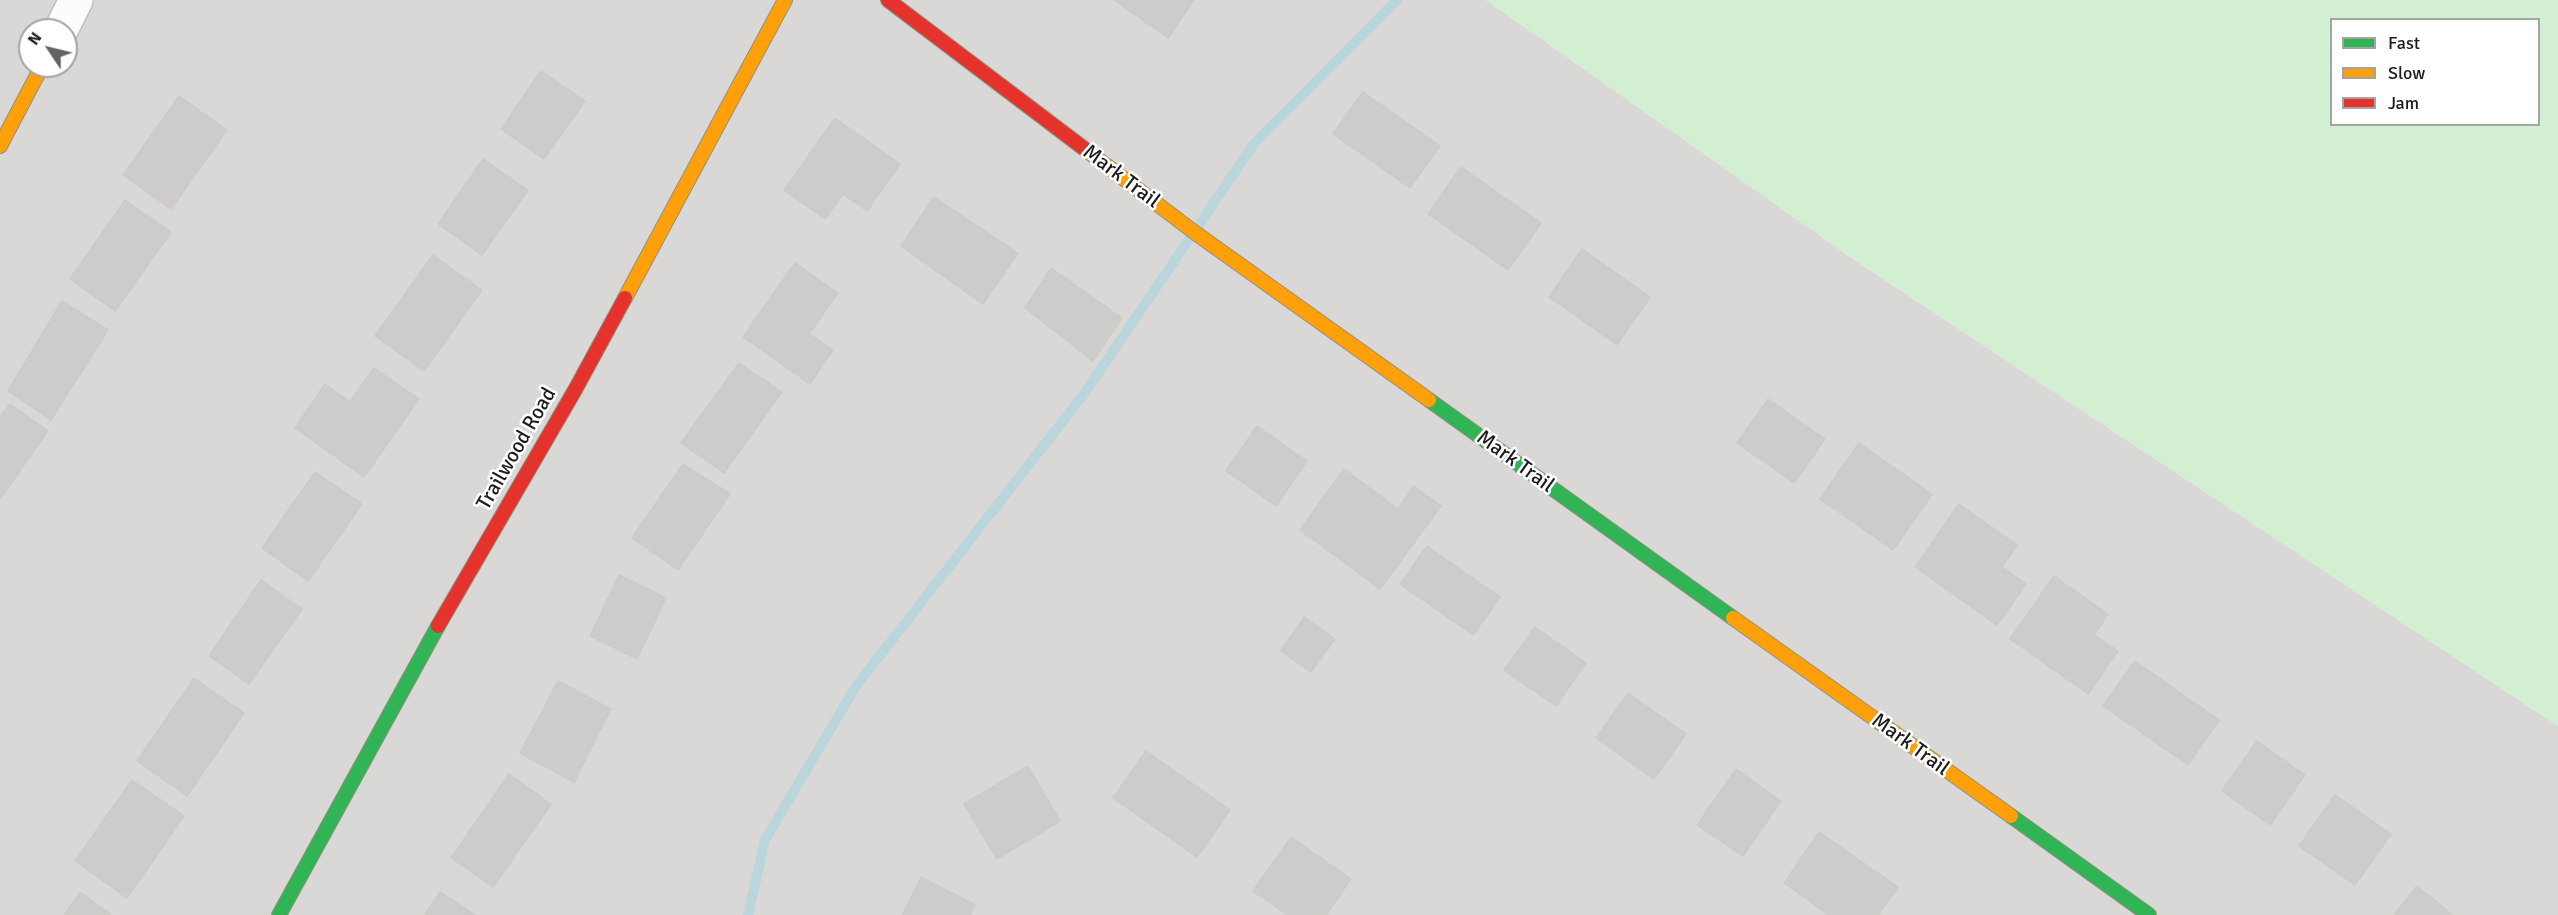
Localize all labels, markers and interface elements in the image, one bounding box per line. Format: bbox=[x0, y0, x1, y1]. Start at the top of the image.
north arrow bbox=[18, 18, 78, 78]
legend bbox=[2330, 18, 2540, 126]
text: N bbox=[24, 29, 46, 49]
text: Fast bbox=[2388, 32, 2420, 54]
text: Slow bbox=[2388, 62, 2425, 84]
text: Jam bbox=[2388, 92, 2419, 114]
street label: Mark Trail bbox=[1078, 140, 1164, 214]
street label: Trailwood Road bbox=[472, 384, 562, 514]
street label: Mark Trail bbox=[1471, 425, 1559, 499]
street label: Mark Trail bbox=[1866, 708, 1954, 782]

